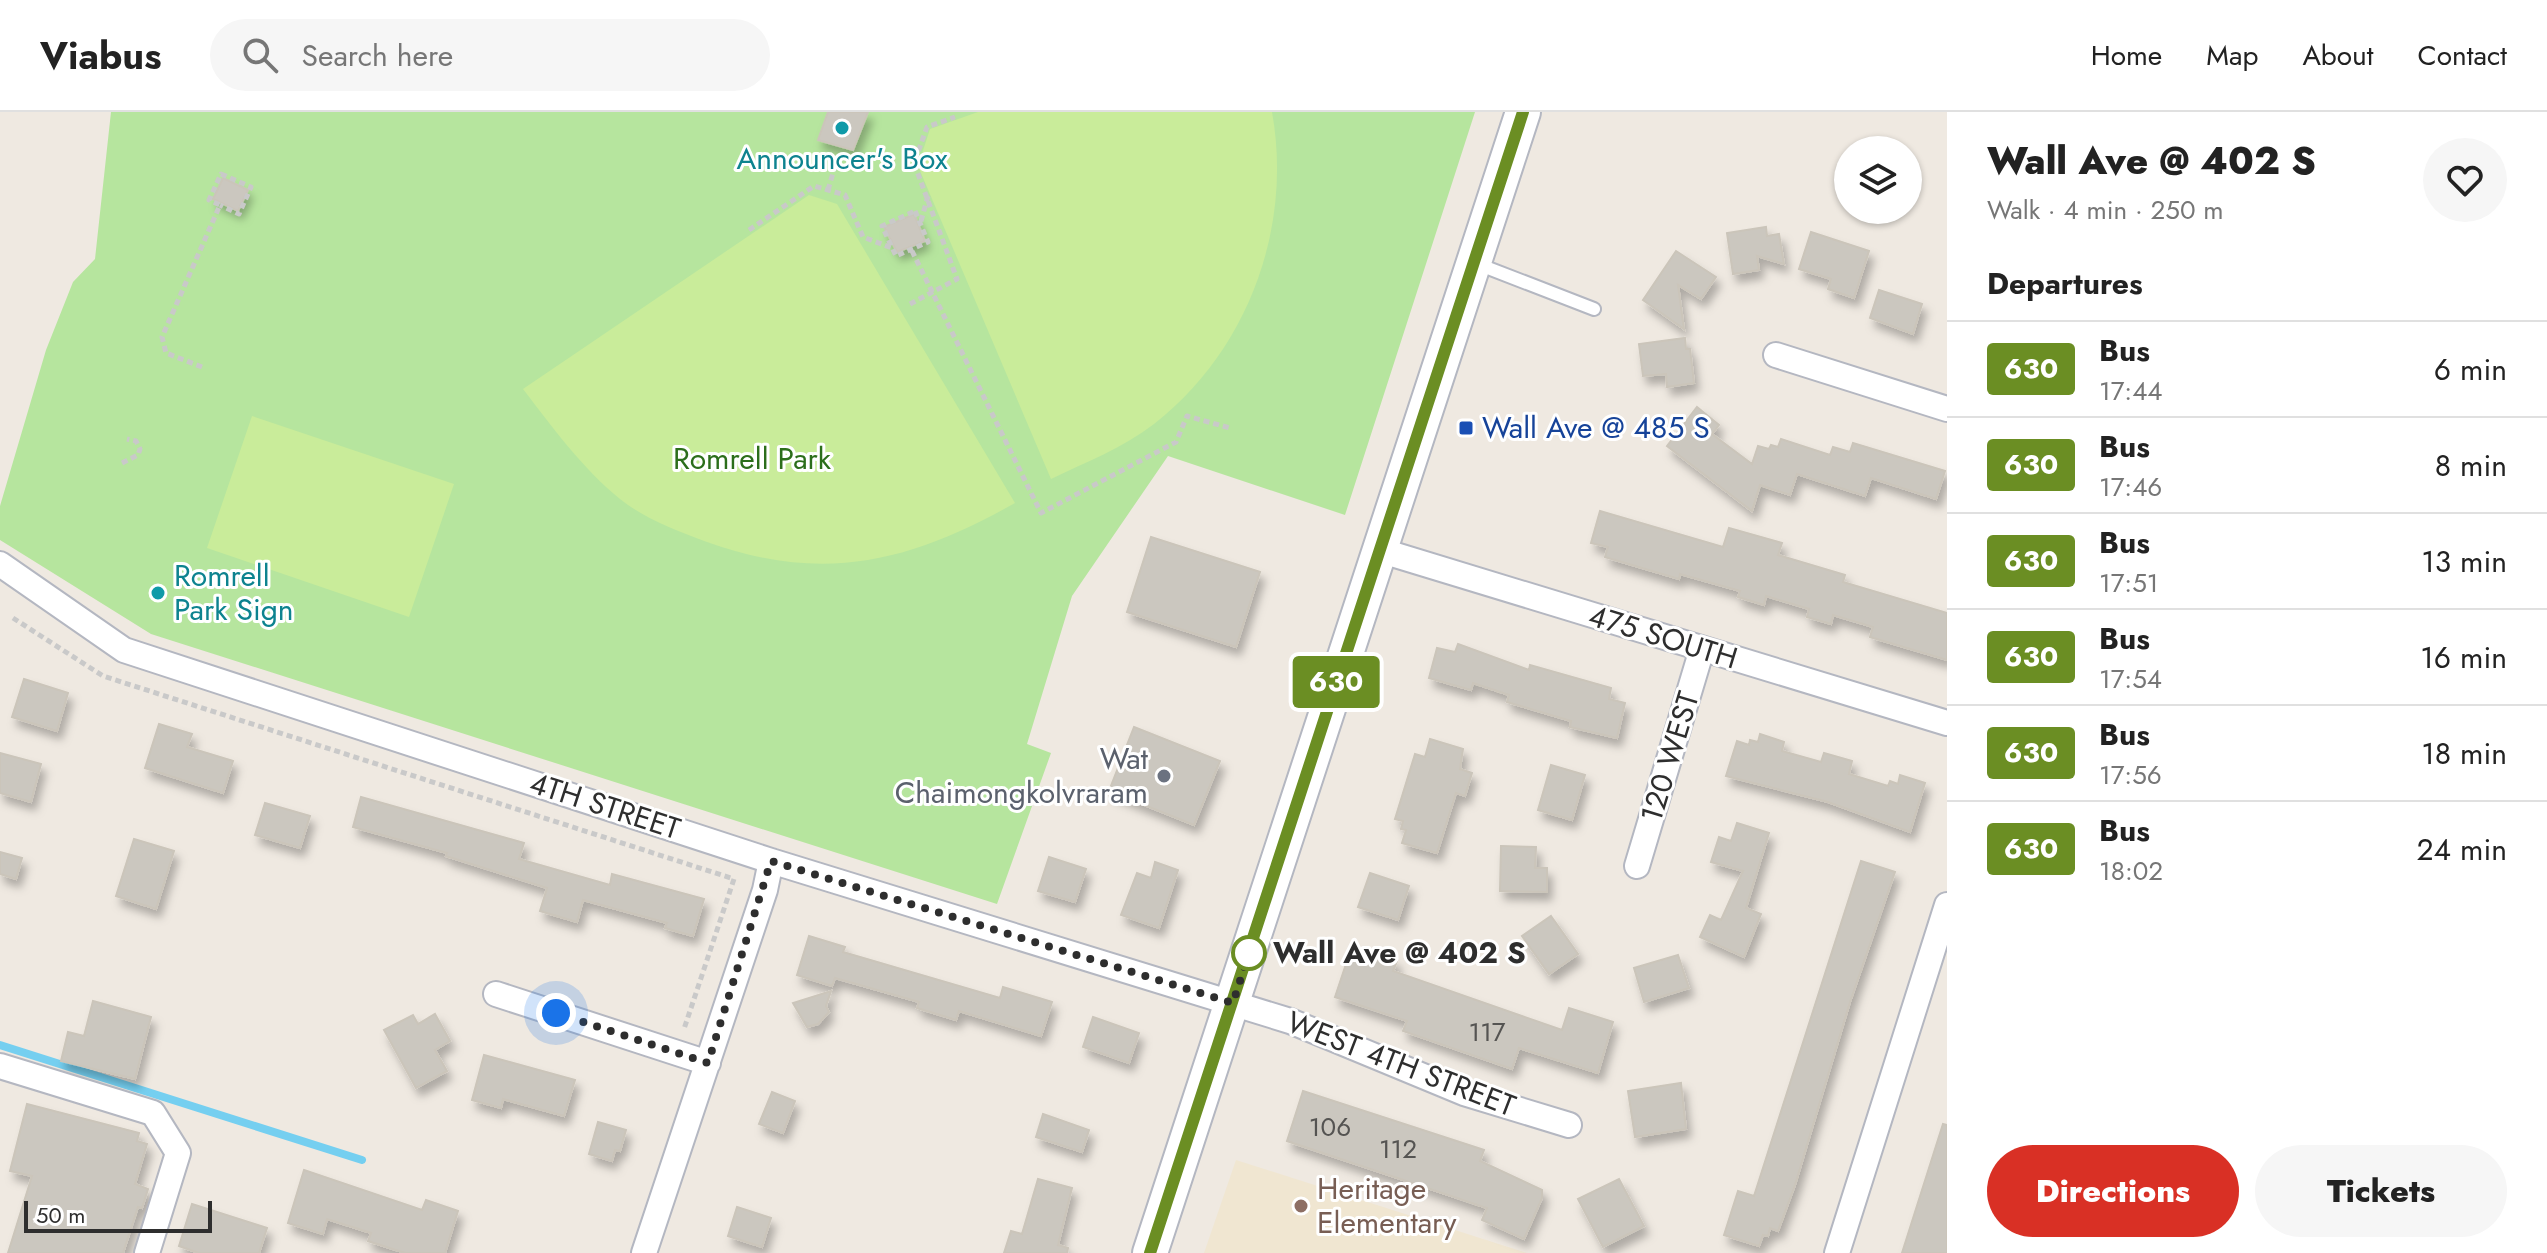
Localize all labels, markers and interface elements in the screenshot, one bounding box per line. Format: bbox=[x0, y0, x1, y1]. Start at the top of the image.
search box bbox=[210, 19, 770, 91]
text: Viabus bbox=[40, 28, 162, 83]
icon: search bbox=[238, 33, 282, 77]
text: Search here bbox=[302, 34, 453, 77]
text: Home bbox=[2091, 35, 2162, 76]
text: Map bbox=[2206, 35, 2258, 76]
text: About bbox=[2302, 35, 2374, 76]
text: Contact bbox=[2418, 35, 2507, 76]
marker: Announcer's Box bbox=[833, 119, 851, 137]
text: Wall Ave @ 402 S bbox=[1987, 133, 2316, 188]
map controls bbox=[1834, 136, 1922, 224]
button: layers bbox=[1834, 136, 1922, 224]
place label: Announcer's Box bbox=[736, 137, 948, 180]
button: heart bbox=[2423, 138, 2507, 222]
text: Walk · 4 min · 250 m bbox=[1987, 191, 2224, 229]
text: Departures bbox=[1987, 262, 2143, 305]
text: Bus bbox=[2099, 329, 2150, 372]
text: 630 bbox=[2004, 348, 2058, 389]
text: 6 min bbox=[2434, 348, 2507, 391]
text: 17:44 bbox=[2099, 372, 2162, 410]
place label: Wall Ave @ 485 S bbox=[1482, 406, 1710, 449]
marker: Wall Ave @ 485 S bbox=[1457, 419, 1475, 437]
text: Bus bbox=[2099, 425, 2150, 468]
park label: Romrell Park bbox=[673, 437, 832, 480]
text: 630 bbox=[2004, 444, 2058, 485]
text: 8 min bbox=[2435, 444, 2507, 487]
text: 17:46 bbox=[2099, 468, 2162, 506]
text: Bus bbox=[2099, 521, 2150, 564]
text: 630 bbox=[2004, 540, 2058, 581]
text: 13 min bbox=[2421, 540, 2507, 583]
place label: Romrell Park Sign bbox=[174, 554, 294, 631]
text: 17:51 bbox=[2099, 564, 2159, 602]
marker: Romrell Park Sign bbox=[149, 584, 167, 602]
street label: 475 SOUTH bbox=[1583, 594, 1743, 680]
text: Bus bbox=[2099, 617, 2150, 660]
text: 630 bbox=[2004, 636, 2058, 677]
text: 16 min bbox=[2420, 636, 2507, 679]
line badge: 630 bbox=[1290, 656, 1382, 708]
text: 17:54 bbox=[2099, 660, 2162, 698]
text: 630 bbox=[1309, 661, 1363, 702]
street label: 120 WEST bbox=[1629, 686, 1710, 827]
text: Bus bbox=[2099, 713, 2150, 756]
text: 630 bbox=[2004, 732, 2058, 773]
text: 18 min bbox=[2421, 732, 2507, 775]
place label: Wat Chaimongkolvraram bbox=[895, 737, 1149, 814]
text: 17:56 bbox=[2099, 756, 2162, 794]
street label: 4TH STREET bbox=[524, 761, 686, 850]
marker: Wat Chaimongkolvraram bbox=[1155, 767, 1173, 785]
text: Bus bbox=[2099, 809, 2150, 852]
text: 630 bbox=[2004, 828, 2058, 869]
text: 24 min bbox=[2416, 828, 2507, 871]
text: 18:02 bbox=[2099, 852, 2163, 890]
place label: Wall Ave @ 402 S bbox=[1273, 931, 1526, 974]
marker: Wall Ave @ 402 S bbox=[1232, 936, 1266, 970]
your location bbox=[536, 993, 576, 1033]
street label: WEST 4TH STREET bbox=[1281, 1000, 1522, 1127]
house number: 117 bbox=[1468, 1013, 1506, 1051]
house number: 106 bbox=[1309, 1108, 1351, 1146]
house number: 112 bbox=[1379, 1130, 1417, 1168]
button: Directions bbox=[1987, 1145, 2239, 1237]
button: Tickets bbox=[2255, 1145, 2507, 1237]
place label: Heritage Elementary bbox=[1317, 1167, 1457, 1244]
scale bar bbox=[24, 1197, 212, 1233]
marker: Heritage Elementary bbox=[1292, 1197, 1310, 1215]
text: 50 m bbox=[36, 1199, 85, 1231]

